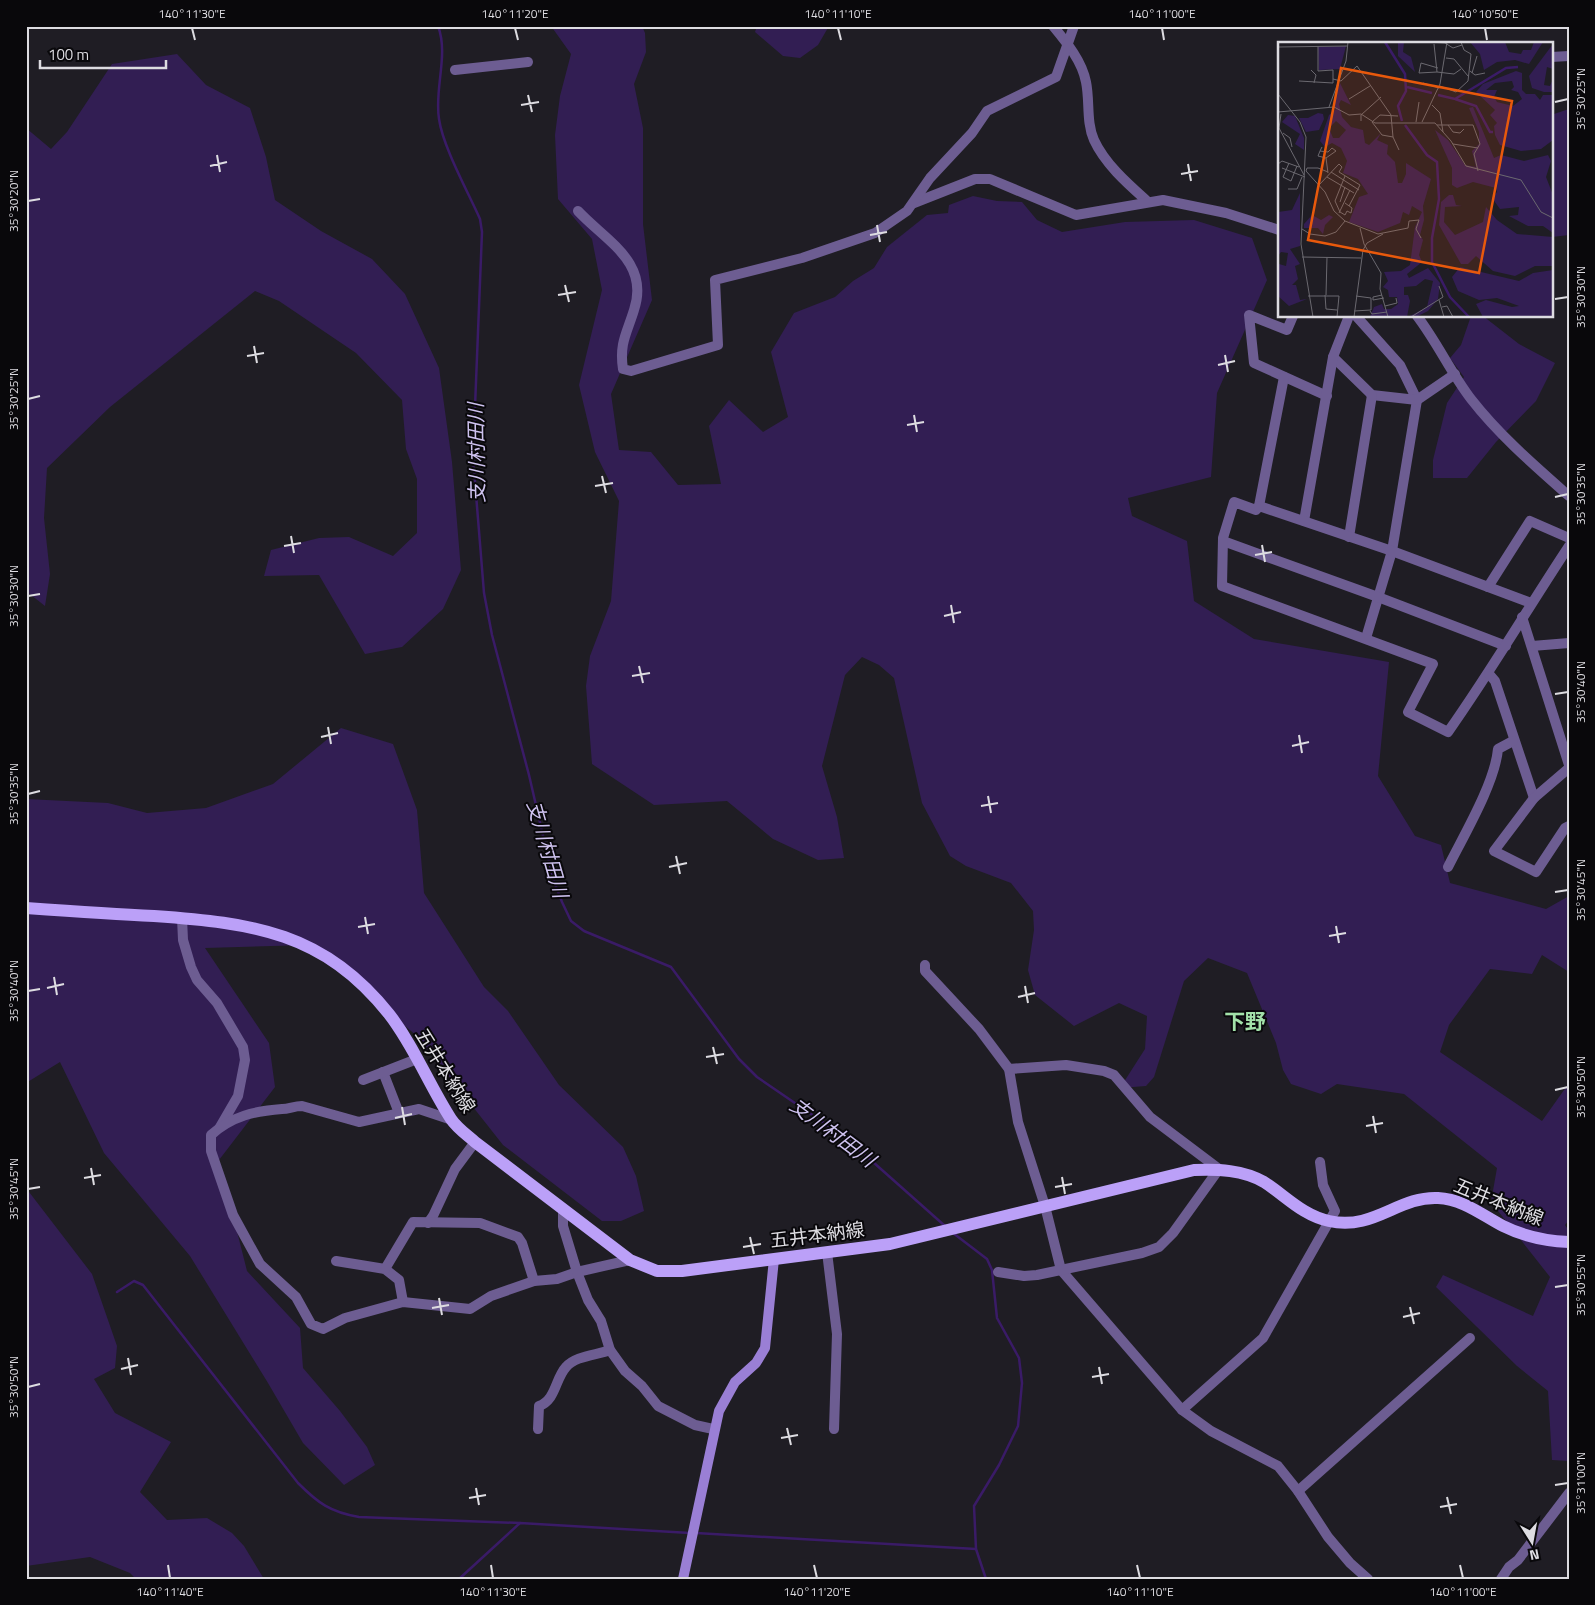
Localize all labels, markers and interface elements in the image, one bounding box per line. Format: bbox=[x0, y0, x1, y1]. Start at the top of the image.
text: 140°11'30"E bbox=[158, 4, 226, 23]
text: 140°11'20"E bbox=[481, 4, 549, 23]
text: 140°11'10"E bbox=[804, 4, 872, 23]
text: 140°11'00"E bbox=[1128, 4, 1196, 23]
text: 140°10'50"E bbox=[1451, 4, 1519, 23]
scale bar bbox=[40, 38, 166, 70]
inset map bbox=[1278, 42, 1552, 318]
text: 100 m bbox=[48, 43, 89, 66]
text: 35°30'25"N bbox=[1571, 68, 1590, 130]
text: 35°30'20"N bbox=[4, 170, 23, 232]
text: 35°30'30"N bbox=[1571, 266, 1590, 328]
text: 35°30'25"N bbox=[4, 368, 23, 430]
water label: 支川村田川 bbox=[460, 401, 492, 503]
text: 35°30'35"N bbox=[1571, 463, 1590, 525]
text: 35°30'30"N bbox=[4, 565, 23, 627]
text: 35°30'40"N bbox=[1571, 661, 1590, 723]
text: 35°30'35"N bbox=[4, 763, 23, 825]
water label: 支川村田川 bbox=[519, 797, 577, 903]
text: 35°30'45"N bbox=[1571, 859, 1590, 921]
text: 35°30'40"N bbox=[4, 960, 23, 1022]
district label: 下野 bbox=[1224, 1005, 1266, 1037]
street label: 五井本納線 bbox=[409, 1022, 483, 1118]
text: 35°30'50"N bbox=[1571, 1056, 1590, 1118]
water label: 支川村田川 bbox=[784, 1090, 884, 1176]
text: 35°30'45"N bbox=[4, 1158, 23, 1220]
street label: 五井本納線 bbox=[1450, 1170, 1548, 1232]
street label: 五井本納線 bbox=[768, 1214, 866, 1254]
text: 35°30'55"N bbox=[1571, 1254, 1590, 1316]
text: 35°30'50"N bbox=[4, 1356, 23, 1418]
text: 35°31'00"N bbox=[1571, 1452, 1590, 1514]
north arrow bbox=[1508, 1518, 1558, 1568]
text: N bbox=[1528, 1544, 1541, 1566]
text: 140°11'40"E bbox=[136, 1582, 204, 1601]
text: 140°11'30"E bbox=[459, 1582, 527, 1601]
text: 140°11'20"E bbox=[783, 1582, 851, 1601]
text: 140°11'10"E bbox=[1106, 1582, 1174, 1601]
text: 140°11'00"E bbox=[1429, 1582, 1497, 1601]

